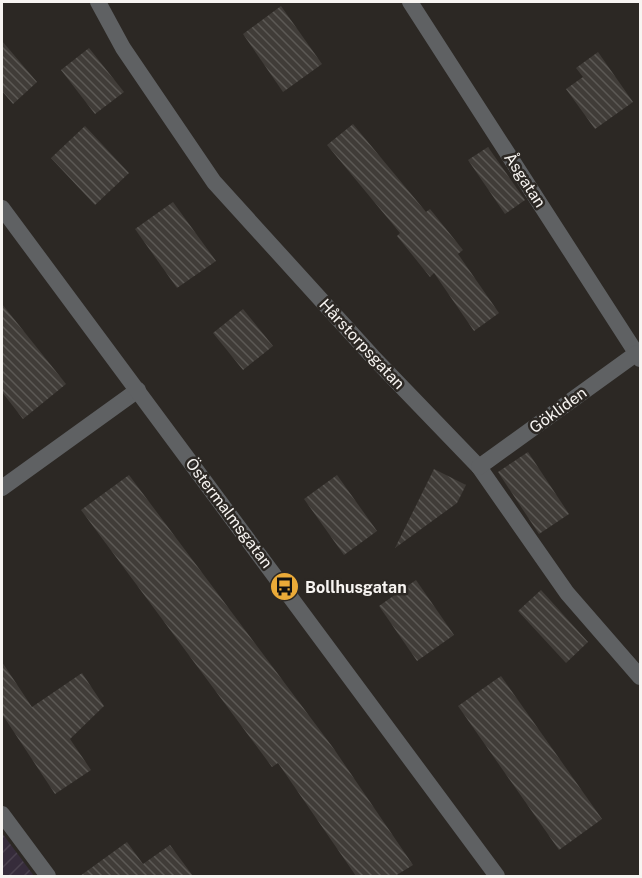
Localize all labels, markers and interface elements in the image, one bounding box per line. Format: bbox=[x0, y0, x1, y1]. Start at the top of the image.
street label: Åsgatan bbox=[500, 148, 551, 211]
street label: Hårstorpsgatan bbox=[315, 295, 409, 393]
street label: Gökliden bbox=[526, 383, 590, 437]
street label: Östermalmsgatan bbox=[182, 454, 277, 572]
bus stop icon: Bollhusgatan bbox=[268, 571, 300, 603]
place label: Bollhusgatan bbox=[305, 578, 407, 597]

